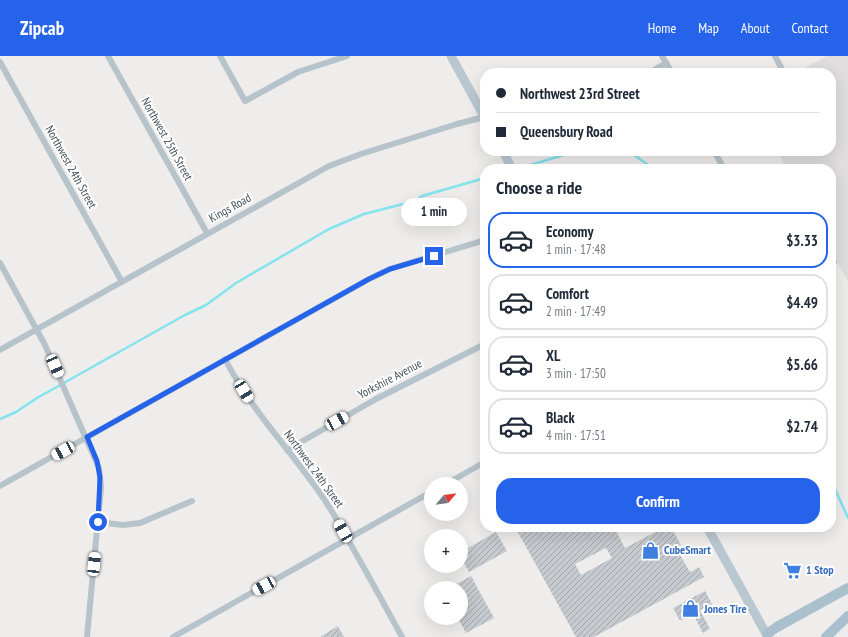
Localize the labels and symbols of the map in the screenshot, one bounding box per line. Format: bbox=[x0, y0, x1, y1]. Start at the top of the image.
street label: Northwest 25th Street bbox=[138, 95, 197, 183]
street label: Northwest 24th Street bbox=[42, 123, 101, 211]
street label: Kings Road bbox=[206, 190, 254, 225]
callout: 1 min bbox=[401, 198, 467, 226]
route end bbox=[425, 247, 443, 265]
car bbox=[45, 353, 65, 379]
street label: Yorkshire Avenue bbox=[355, 355, 424, 402]
car bbox=[233, 378, 255, 404]
car bbox=[324, 410, 350, 432]
street label: Northwest 24th Street bbox=[281, 427, 348, 511]
car bbox=[50, 440, 76, 462]
north arrow bbox=[424, 477, 468, 521]
route start bbox=[89, 513, 107, 531]
car bbox=[332, 518, 354, 544]
shop icon: CubeSmart bbox=[641, 540, 661, 560]
place label: CubeSmart bbox=[664, 542, 711, 557]
car bbox=[87, 551, 101, 577]
supermarket icon: 1 Stop bbox=[783, 560, 803, 580]
place label: 1 Stop bbox=[806, 562, 834, 577]
car bbox=[251, 575, 277, 597]
shop icon: Jones Tire bbox=[681, 599, 701, 619]
place label: Jones Tire bbox=[703, 601, 747, 616]

